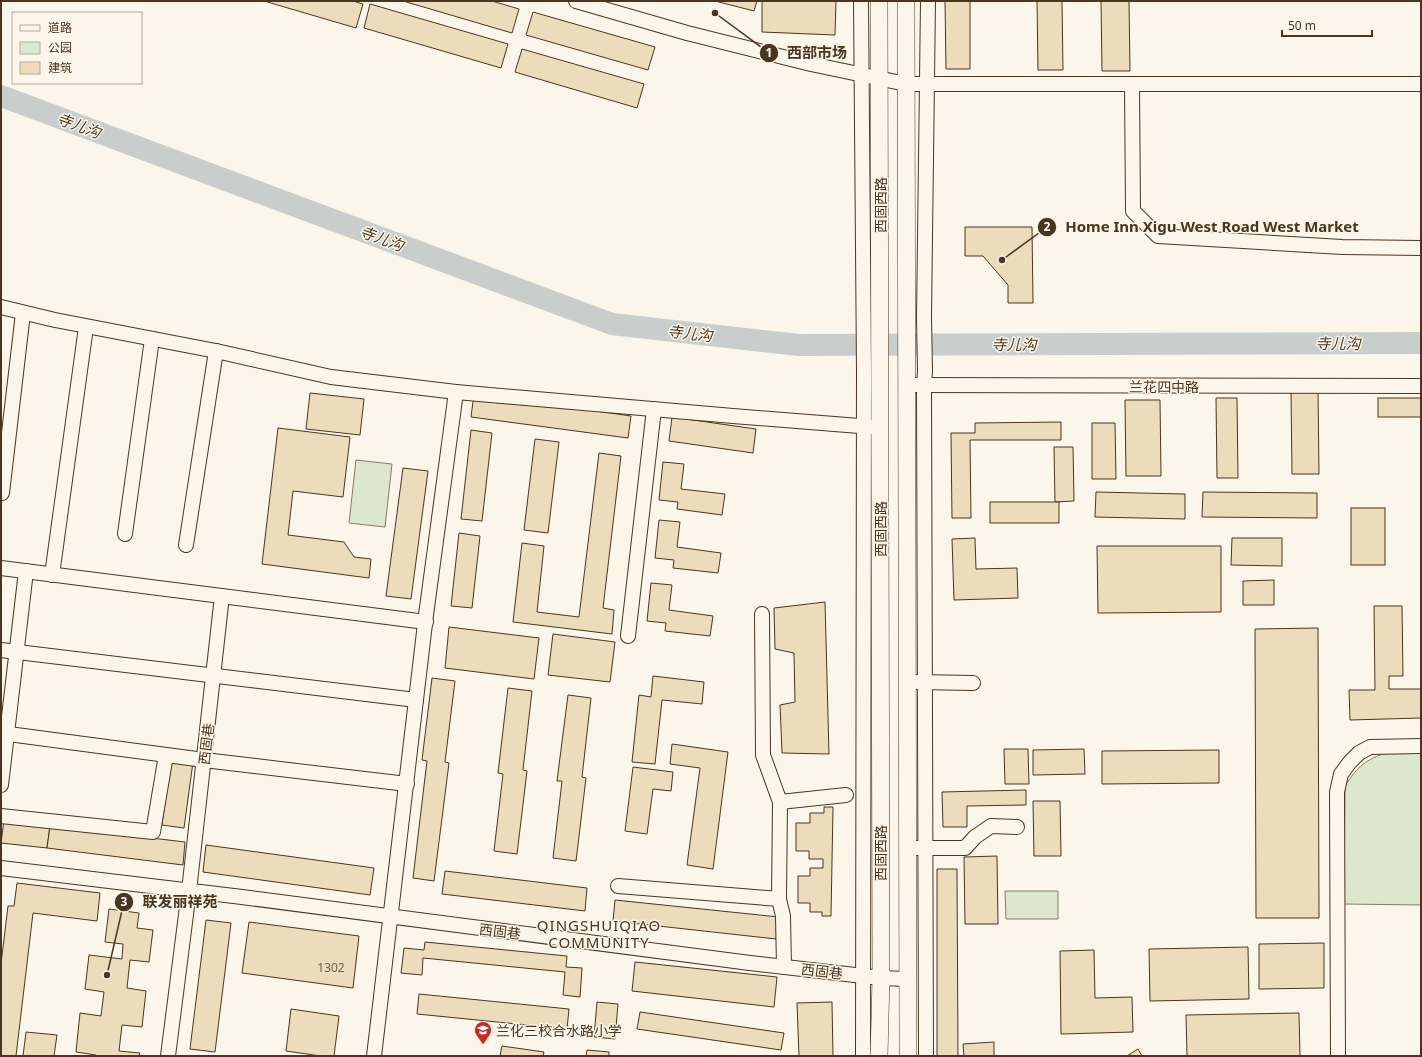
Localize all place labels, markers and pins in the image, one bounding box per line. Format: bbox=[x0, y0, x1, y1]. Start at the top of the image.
callout: 西部市场 bbox=[759, 39, 855, 66]
callout: Home Inn Xigu West Road West Market bbox=[1037, 214, 1366, 241]
callout: 联发丽祥苑 bbox=[114, 888, 225, 915]
school or university icon: 兰化三校合水路小学 bbox=[473, 1020, 493, 1045]
place label: 兰化三校合水路小学 bbox=[496, 1021, 622, 1040]

